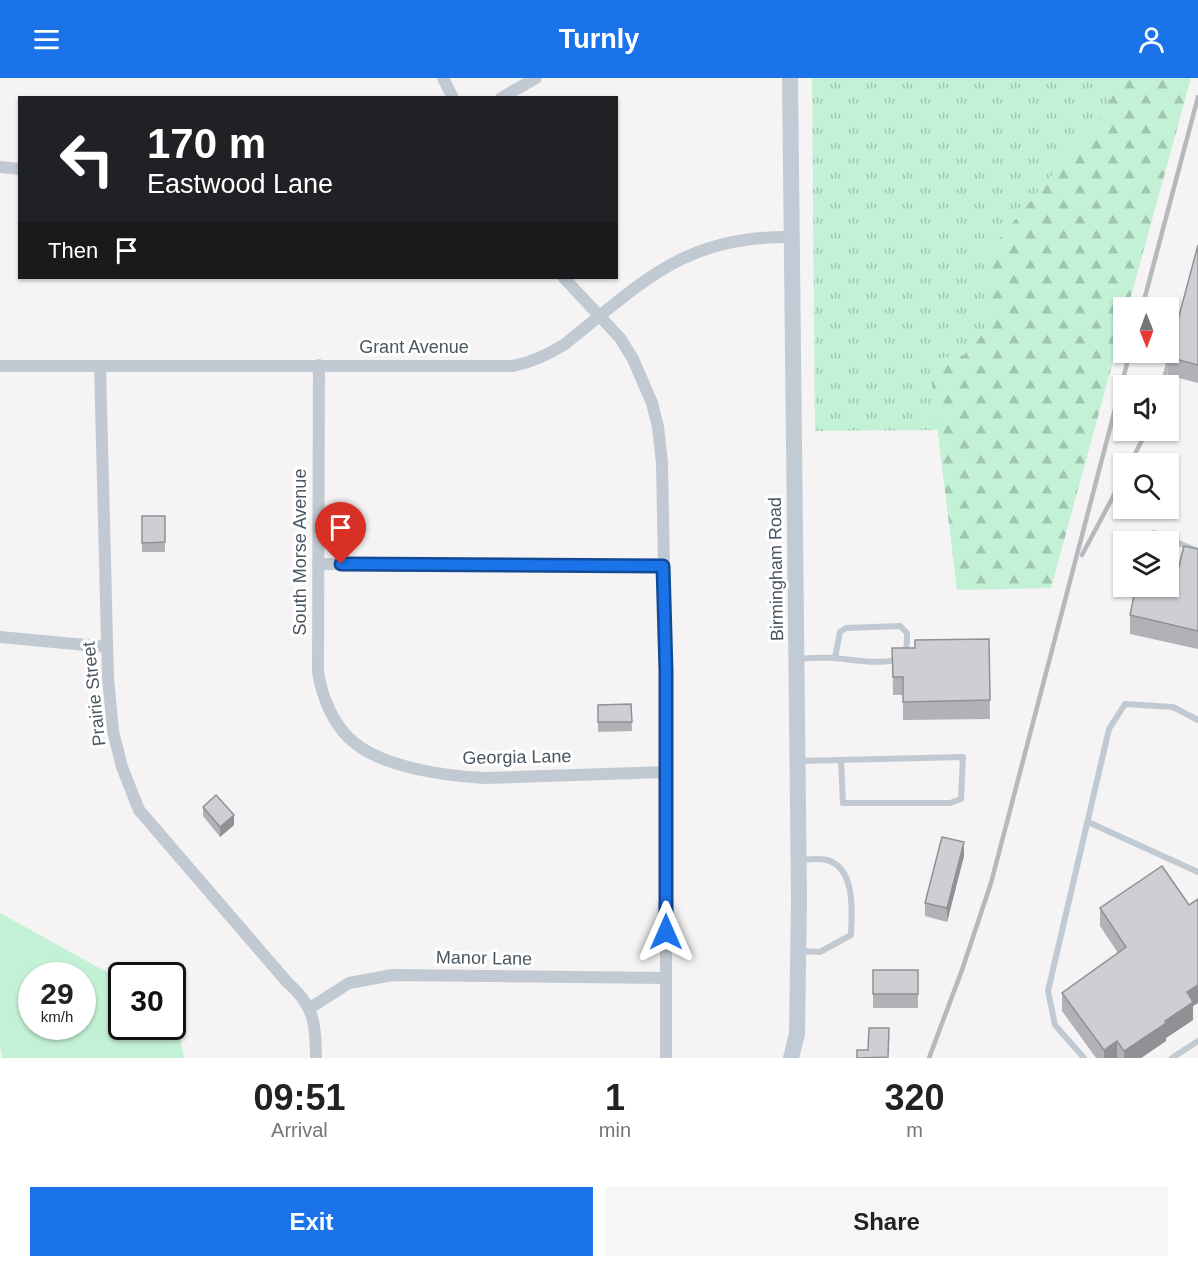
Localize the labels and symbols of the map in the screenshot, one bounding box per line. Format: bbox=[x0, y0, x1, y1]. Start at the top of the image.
north arrow bbox=[1113, 297, 1179, 363]
street label: Grant Avenue bbox=[359, 337, 469, 357]
street label: South Morse Avenue bbox=[290, 469, 310, 635]
street label: Birmingham Road bbox=[765, 497, 787, 641]
pin bbox=[315, 502, 366, 564]
street label: Prairie Street bbox=[79, 641, 109, 747]
street label: Georgia Lane bbox=[462, 746, 572, 768]
position arrow bbox=[634, 900, 698, 964]
street label: Manor Lane bbox=[436, 947, 532, 969]
speed limit sign: 30 bbox=[108, 962, 186, 1040]

